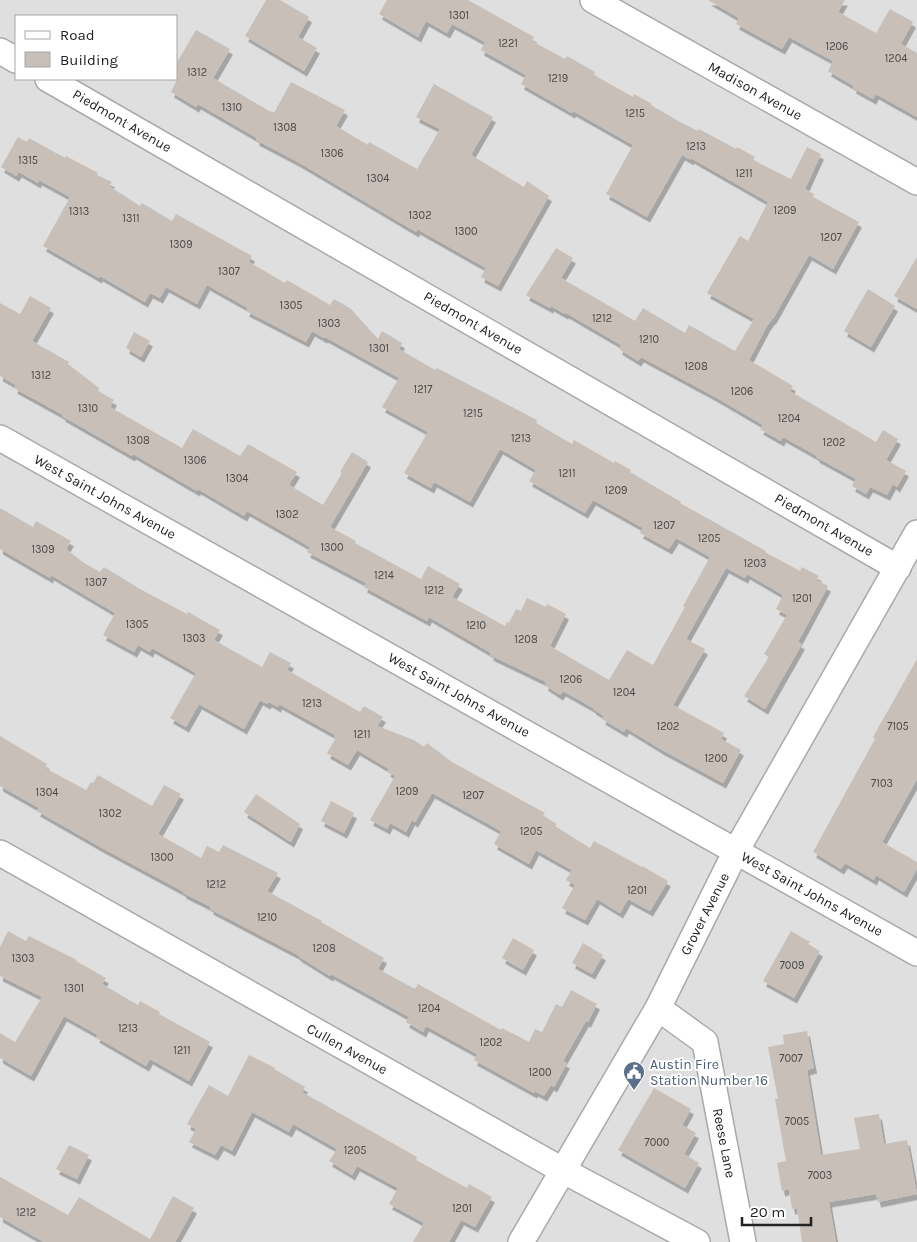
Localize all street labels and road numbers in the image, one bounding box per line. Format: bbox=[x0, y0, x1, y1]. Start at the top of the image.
street label: Madison Avenue bbox=[705, 58, 805, 124]
street label: Piedmont Avenue bbox=[70, 86, 174, 156]
street label: Piedmont Avenue bbox=[421, 288, 525, 358]
street label: West Saint Johns Avenue bbox=[31, 451, 179, 543]
street label: Piedmont Avenue bbox=[772, 490, 876, 560]
street label: West Saint Johns Avenue bbox=[385, 649, 533, 741]
street label: West Saint Johns Avenue bbox=[738, 848, 886, 940]
street label: Grover Avenue bbox=[677, 870, 733, 958]
street label: Cullen Avenue bbox=[304, 1020, 390, 1078]
street label: Reese Lane bbox=[709, 1107, 739, 1179]

